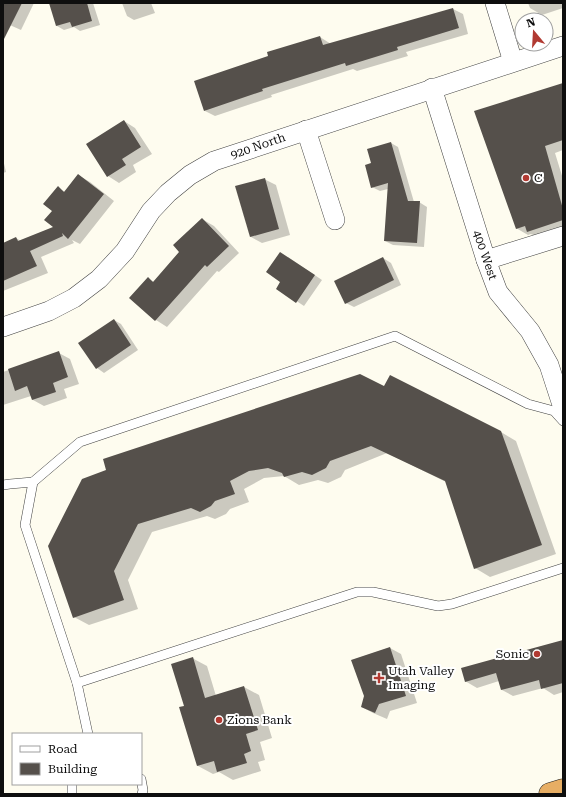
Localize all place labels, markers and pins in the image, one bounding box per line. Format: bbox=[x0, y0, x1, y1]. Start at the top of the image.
place label: C bbox=[534, 171, 543, 185]
marker: C bbox=[521, 173, 531, 183]
place label: Sonic bbox=[496, 647, 529, 661]
marker: Sonic bbox=[532, 649, 542, 659]
place label: Utah Valley Imaging bbox=[388, 664, 455, 692]
marker: Utah Valley Imaging bbox=[373, 672, 385, 684]
place label: Zions Bank bbox=[227, 713, 292, 727]
marker: Zions Bank bbox=[214, 715, 224, 725]

